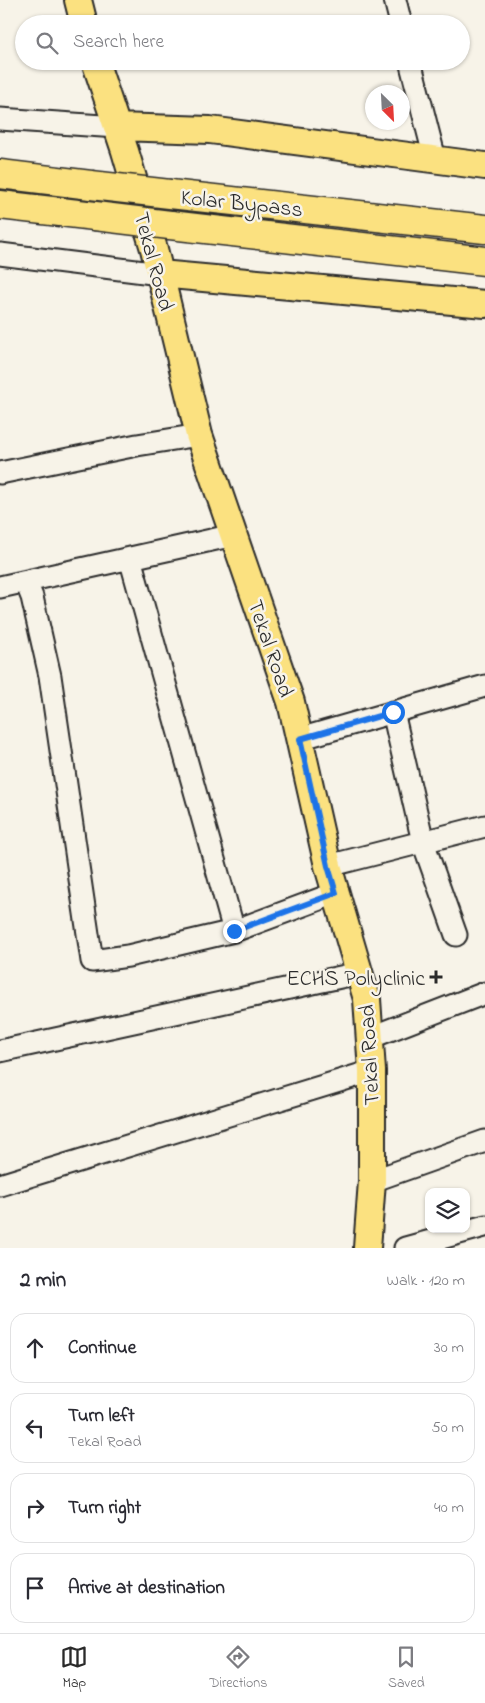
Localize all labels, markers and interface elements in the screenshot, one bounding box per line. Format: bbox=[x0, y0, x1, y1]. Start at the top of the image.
search box bbox=[15, 15, 470, 70]
icon: search bbox=[33, 29, 61, 57]
text: Search here bbox=[73, 29, 164, 56]
north arrow bbox=[365, 85, 410, 130]
street label: Kolar Bypass bbox=[179, 183, 304, 228]
street label: Tekal Road bbox=[124, 209, 181, 315]
street label: Tekal Road bbox=[238, 596, 301, 702]
route start bbox=[382, 701, 405, 724]
route end bbox=[223, 920, 246, 943]
place label: ECHS Polyclinic bbox=[286, 964, 425, 997]
marker: ECHS Polyclinic bbox=[429, 970, 443, 984]
street label: Tekal Road bbox=[352, 1004, 390, 1106]
map controls bbox=[425, 1188, 470, 1233]
button: layers bbox=[425, 1188, 470, 1233]
text: 2 min bbox=[20, 1266, 66, 1296]
text: Walk · 120 m bbox=[386, 1269, 465, 1293]
icon: ahead bbox=[21, 1334, 49, 1362]
text: Continue bbox=[68, 1335, 136, 1362]
text: 30 m bbox=[434, 1336, 464, 1360]
text: Turn left bbox=[68, 1403, 135, 1430]
icon: left bbox=[21, 1414, 49, 1442]
text: 50 m bbox=[432, 1416, 464, 1440]
text: Tekal Road bbox=[68, 1430, 141, 1454]
icon: right bbox=[21, 1494, 49, 1522]
text: Turn right bbox=[68, 1495, 141, 1522]
text: 40 m bbox=[434, 1496, 464, 1520]
icon: arrive bbox=[21, 1574, 49, 1602]
text: Arrive at destination bbox=[68, 1575, 225, 1602]
tab: Map bbox=[60, 1643, 88, 1694]
tab: Directions bbox=[209, 1643, 267, 1694]
tab: Saved bbox=[388, 1643, 425, 1694]

